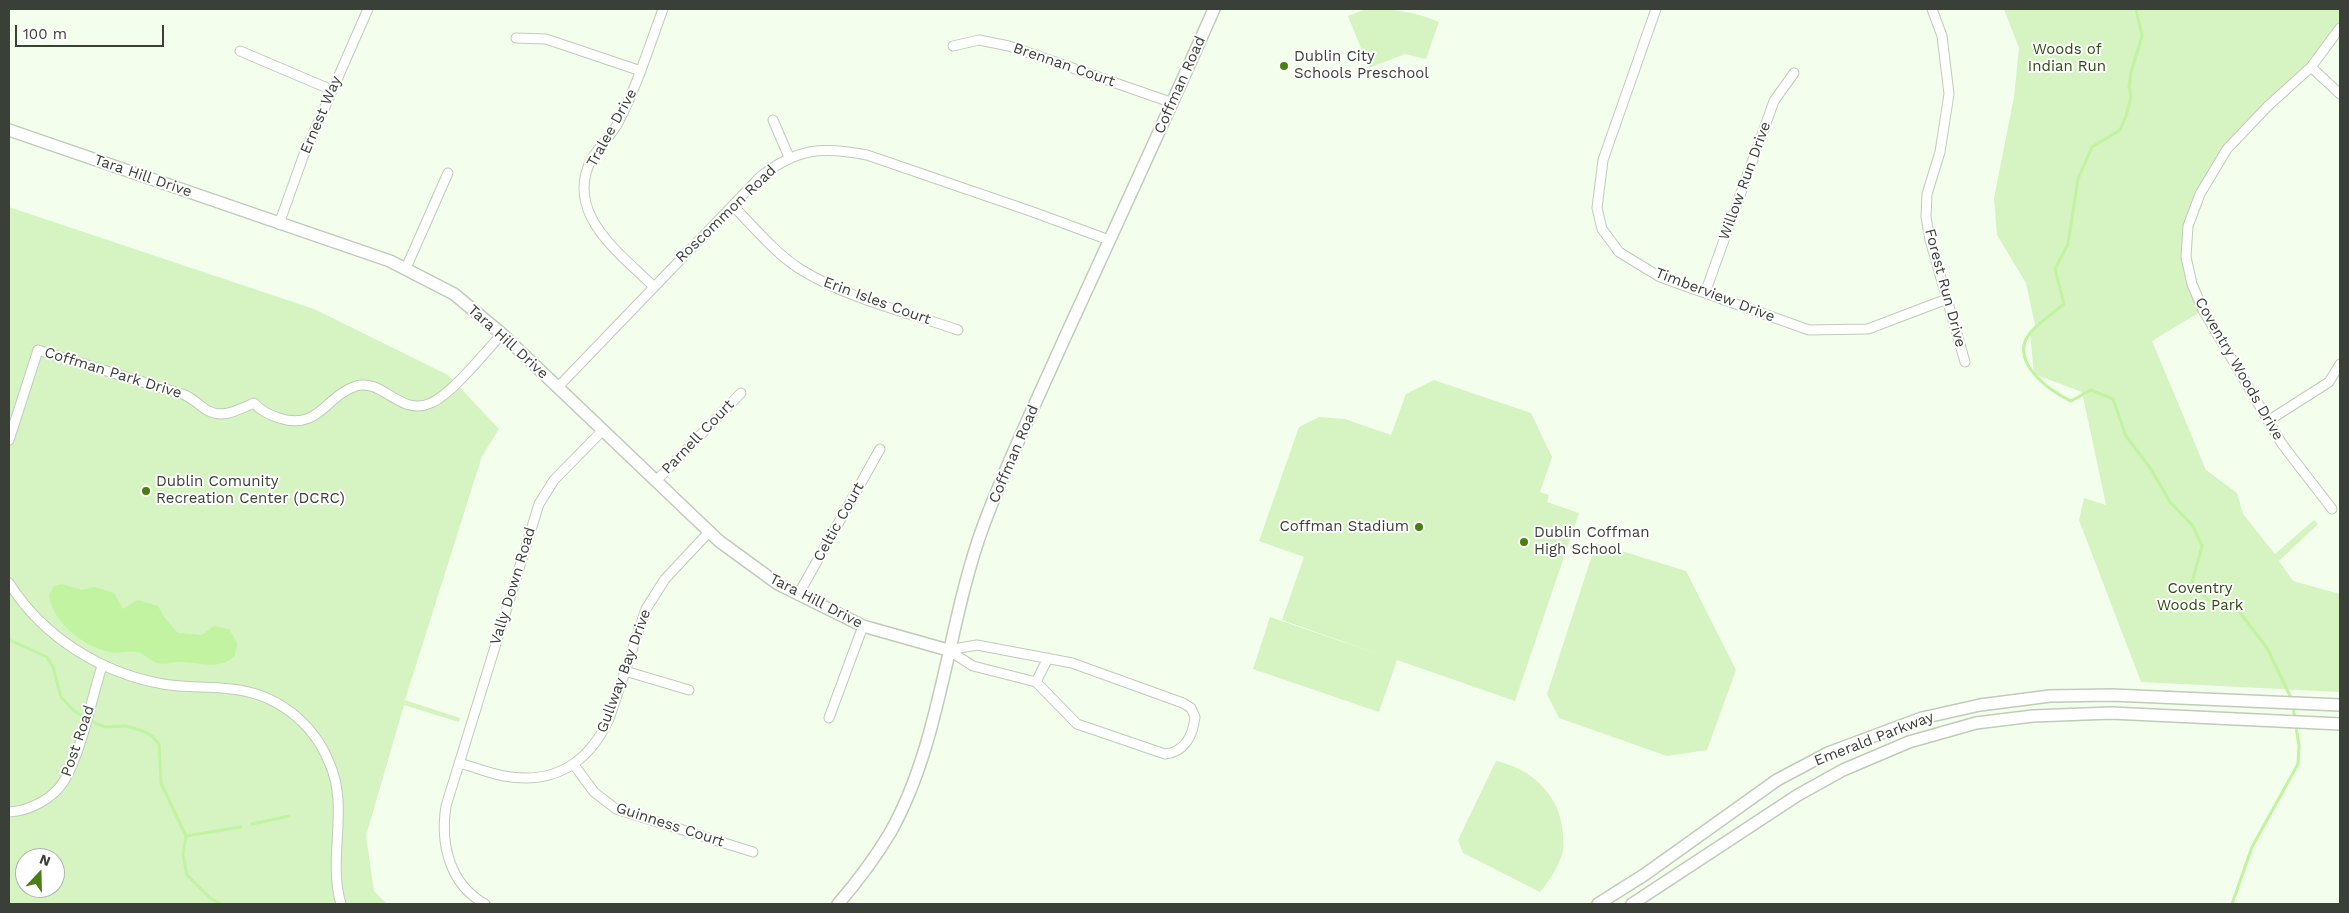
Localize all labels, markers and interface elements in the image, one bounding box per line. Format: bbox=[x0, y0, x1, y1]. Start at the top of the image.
scale bar bbox=[18, 15, 166, 47]
text: 100 m bbox=[23, 25, 67, 43]
street label: Coffman Road bbox=[1150, 33, 1210, 137]
street label: Brennan Court bbox=[1011, 39, 1117, 91]
park label: Woods of Indian Run bbox=[2028, 41, 2106, 76]
place label: Dublin City Schools Preschool bbox=[1294, 48, 1429, 83]
marker: Dublin City Schools Preschool bbox=[1278, 60, 1290, 72]
street label: Ernest Way bbox=[297, 73, 345, 157]
street label: Tralee Drive bbox=[583, 86, 641, 170]
street label: Willow Run Drive bbox=[1715, 119, 1775, 243]
street label: Tara Hill Drive bbox=[92, 151, 194, 201]
street label: Roscommon Road bbox=[672, 161, 780, 267]
street label: Forest Run Drive bbox=[1921, 227, 1969, 349]
street label: Timberview Drive bbox=[1653, 264, 1777, 326]
street label: Erin Isles Court bbox=[821, 273, 933, 329]
street label: Coventry Woods Drive bbox=[2191, 294, 2287, 444]
street label: Tara Hill Drive bbox=[464, 301, 552, 383]
street label: Coffman Park Drive bbox=[42, 344, 184, 402]
street label: Parnell Court bbox=[658, 396, 738, 478]
street label: Coffman Road bbox=[985, 402, 1043, 506]
place label: Dublin Comunity Recreation Center (DCRC) bbox=[156, 473, 345, 508]
street label: Celtic Court bbox=[810, 479, 868, 565]
marker: Dublin Comunity Recreation Center (DCRC) bbox=[140, 485, 152, 497]
place label: Coffman Stadium bbox=[1280, 518, 1409, 536]
marker: Coffman Stadium bbox=[1413, 521, 1425, 533]
place label: Dublin Coffman High School bbox=[1534, 524, 1649, 559]
street label: Vally Down Road bbox=[487, 525, 539, 647]
marker: Dublin Coffman High School bbox=[1518, 536, 1530, 548]
street label: Tara Hill Drive bbox=[766, 570, 866, 632]
park label: Coventry Woods Park bbox=[2157, 580, 2243, 615]
street label: Gullway Bay Drive bbox=[593, 607, 655, 735]
street label: Post Road bbox=[57, 703, 99, 779]
street label: Emerald Parkway bbox=[1812, 708, 1936, 770]
street label: Guinness Court bbox=[614, 799, 726, 851]
north arrow bbox=[15, 848, 65, 898]
text: N bbox=[37, 851, 53, 869]

